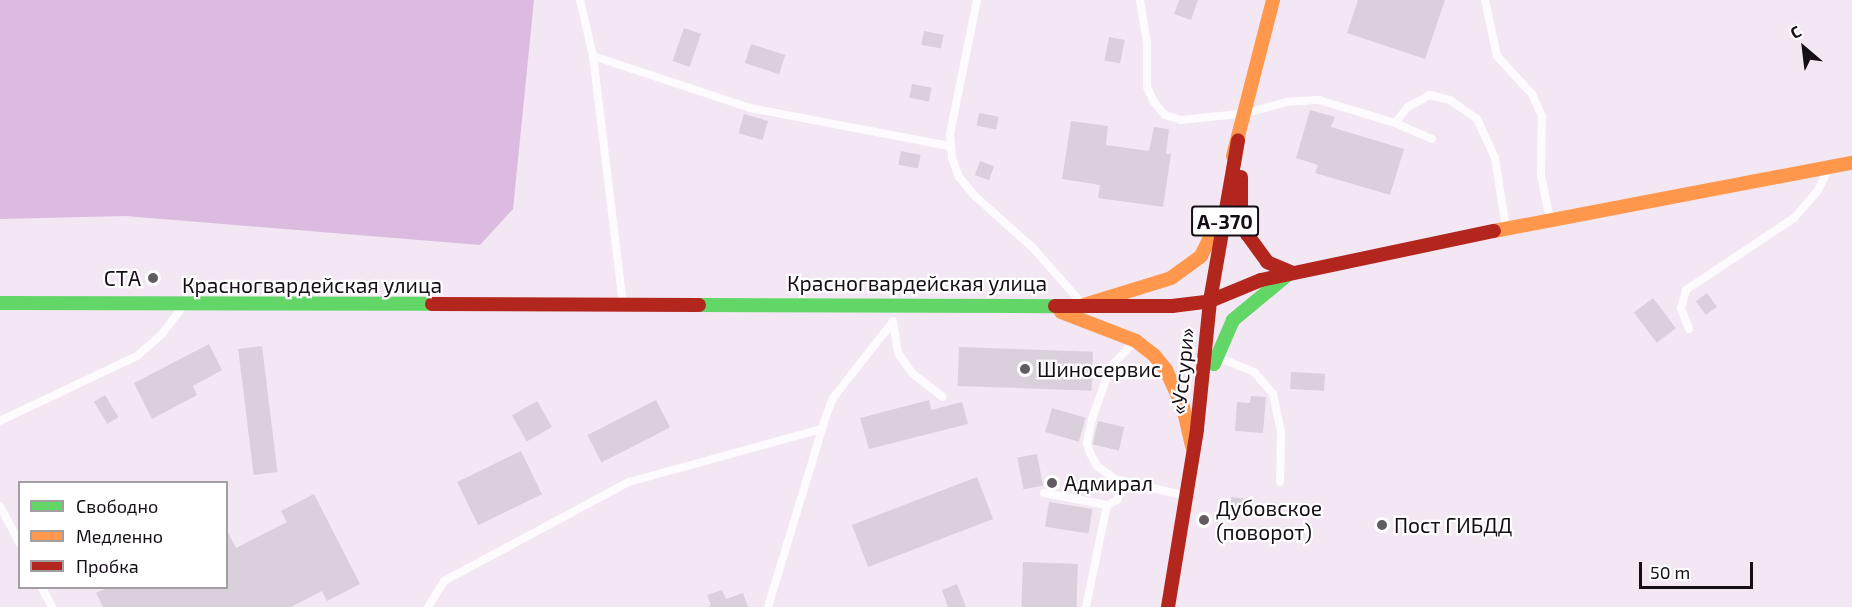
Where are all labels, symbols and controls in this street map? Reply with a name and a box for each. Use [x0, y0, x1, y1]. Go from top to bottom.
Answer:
north arrow [1774, 18, 1834, 78]
text: С [1787, 21, 1804, 42]
road number: А-370 [1190, 204, 1260, 238]
place label: СТА [104, 265, 141, 291]
street label: Красногвардейская улица [787, 270, 1047, 296]
marker: СТА [146, 271, 160, 285]
street label: Красногвардейская улица [182, 272, 442, 298]
street label: «Уссури» [1165, 326, 1199, 416]
place label: Шиносервис [1037, 356, 1161, 382]
marker: Шиносервис [1018, 362, 1032, 376]
place label: Адмирал [1064, 470, 1153, 496]
marker: Адмирал [1045, 476, 1059, 490]
legend [18, 481, 228, 589]
text: Свободно [76, 495, 158, 517]
place label: Дубовское (поворот) [1216, 495, 1322, 545]
place label: Пост ГИБДД [1394, 512, 1512, 538]
marker: Дубовское (поворот) [1197, 513, 1211, 527]
marker: Пост ГИБДД [1375, 518, 1389, 532]
text: Медленно [76, 525, 163, 547]
scale bar [1642, 550, 1756, 588]
text: Пробка [76, 555, 139, 577]
text: 50 m [1650, 561, 1690, 583]

